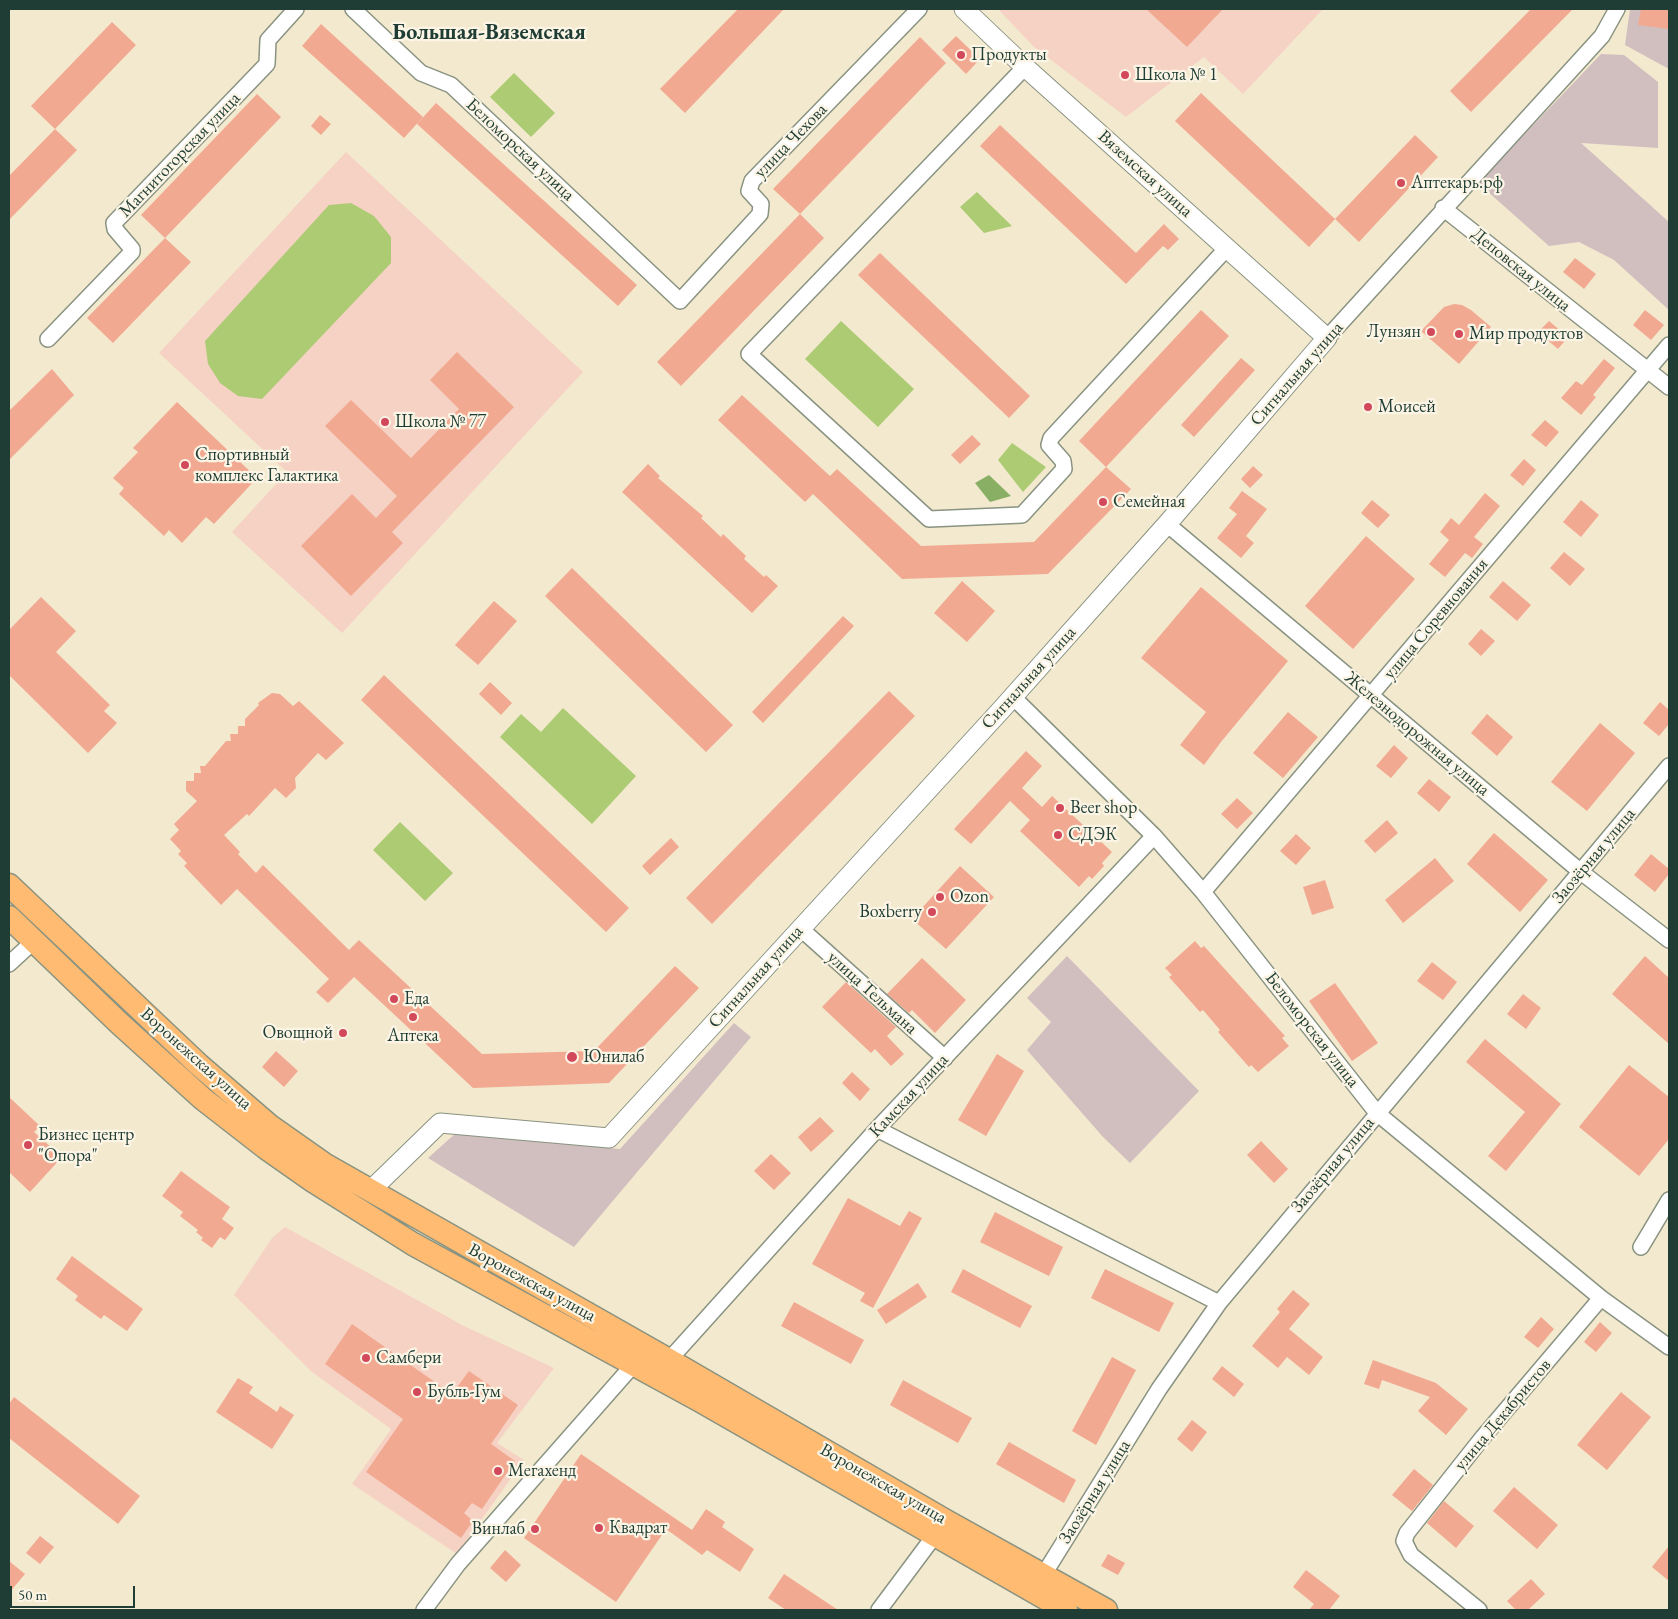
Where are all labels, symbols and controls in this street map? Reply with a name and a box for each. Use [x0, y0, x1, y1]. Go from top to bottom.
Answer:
district label: Большая-Вяземская [392, 20, 586, 46]
place label: Продукты [971, 44, 1047, 66]
marker: Продукты [955, 49, 967, 61]
place label: Школа № 1 [1135, 64, 1218, 86]
marker: Школа № 1 [1119, 69, 1131, 81]
street label: Магнитогорская улица [115, 88, 245, 222]
street label: Беломорская улица [461, 94, 579, 206]
street label: улица Чехова [750, 99, 832, 183]
street label: Вяземская улица [1093, 126, 1197, 222]
place label: Аптекарь.рф [1411, 172, 1503, 194]
marker: Аптекарь.рф [1395, 177, 1407, 189]
street label: Деповская улица [1467, 223, 1575, 317]
street label: Сигнальная улица [1246, 317, 1348, 431]
place label: Лунзян [1367, 321, 1421, 343]
place label: Мир продуктов [1469, 323, 1583, 345]
marker: Лунзян [1425, 326, 1437, 338]
marker: Мир продуктов [1453, 328, 1465, 340]
place label: Моисей [1378, 396, 1436, 418]
marker: Моисей [1362, 401, 1374, 413]
place label: Школа № 77 [395, 411, 486, 433]
marker: Школа № 77 [379, 416, 391, 428]
place label: Спортивный комплекс Галактика [195, 444, 338, 486]
marker: Спортивный комплекс Галактика [179, 459, 191, 471]
place label: Семейная [1113, 491, 1185, 513]
marker: Семейная [1097, 496, 1109, 508]
street label: улица Соревнования [1379, 554, 1493, 684]
street label: Сигнальная улица [977, 622, 1081, 734]
street label: Железнодорожная улица [1340, 667, 1494, 801]
place label: Beer shop [1070, 797, 1137, 819]
marker: Beer shop [1054, 802, 1066, 814]
street label: Заозёрная улица [1548, 804, 1640, 908]
place label: СДЭК [1068, 824, 1117, 846]
marker: СДЭК [1052, 829, 1064, 841]
place label: Ozon [950, 886, 989, 908]
marker: Ozon [934, 891, 946, 903]
place label: Boxberry [859, 901, 922, 923]
marker: Boxberry [926, 906, 938, 918]
street label: Сигнальная улица [704, 921, 808, 1033]
street label: улица Тельмана [823, 947, 921, 1039]
street label: Беломорская улица [1260, 968, 1364, 1092]
place label: Еда [404, 988, 430, 1010]
marker: Еда [388, 993, 400, 1005]
street label: Воронежская улица [136, 1003, 256, 1115]
marker: Аптека [407, 1011, 419, 1023]
place label: Овощной [262, 1022, 333, 1044]
place label: Аптека [387, 1025, 439, 1047]
marker: Овощной [337, 1027, 349, 1039]
place label: Юнилаб [583, 1046, 644, 1068]
marker: Юнилаб [565, 1050, 579, 1064]
street label: Камская улица [865, 1050, 953, 1142]
street label: Заозёрная улица [1287, 1113, 1379, 1217]
place label: Бизнес центр "Опора" [38, 1124, 134, 1166]
marker: Бизнес центр "Опора" [22, 1139, 34, 1151]
street label: Воронежская улица [465, 1239, 599, 1327]
place label: Самбери [376, 1347, 442, 1369]
marker: Самбери [360, 1352, 372, 1364]
street label: улица Декабристов [1450, 1355, 1556, 1475]
place label: Бубль-Гум [427, 1381, 501, 1403]
marker: Бубль-Гум [411, 1386, 423, 1398]
street label: Заозёрная улица [1054, 1436, 1136, 1548]
street label: Воронежская улица [816, 1439, 950, 1529]
place label: Мегахенд [508, 1460, 576, 1482]
marker: Мегахенд [492, 1465, 504, 1477]
place label: Квадрат [609, 1517, 667, 1539]
place label: Винлаб [471, 1518, 525, 1540]
marker: Квадрат [593, 1522, 605, 1534]
marker: Винлаб [529, 1523, 541, 1535]
scale bar [12, 1576, 138, 1608]
text: 50 m [18, 1585, 47, 1604]

